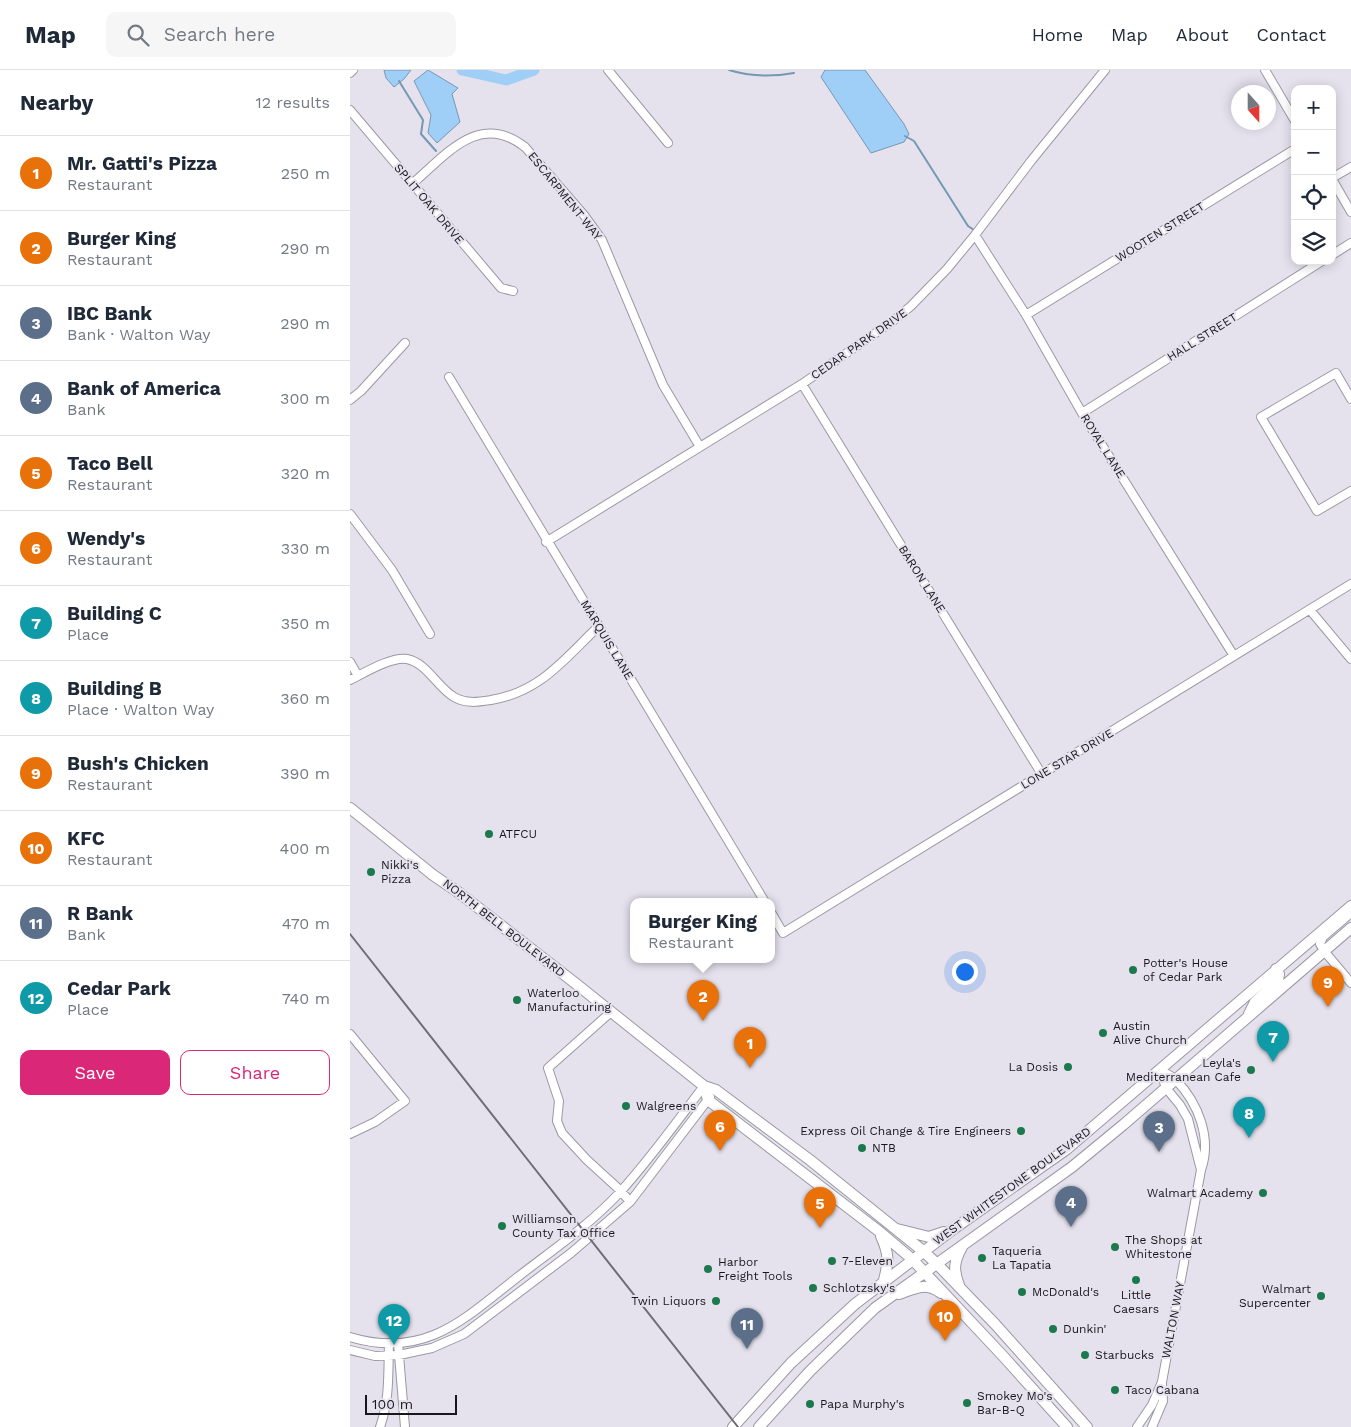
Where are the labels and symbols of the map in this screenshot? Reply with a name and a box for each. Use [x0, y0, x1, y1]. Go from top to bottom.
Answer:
north arrow [1231, 85, 1276, 130]
street label: ESCARPMENT WAY [525, 149, 605, 243]
street label: SPLIT OAK DRIVE [391, 161, 467, 247]
street label: WOOTEN STREET [1113, 199, 1207, 265]
street label: CEDAR PARK DRIVE [808, 305, 910, 383]
street label: HALL STREET [1164, 310, 1240, 364]
street label: ROYAL LANE [1078, 411, 1129, 481]
street label: BARON LANE [896, 543, 949, 616]
street label: MARQUIS LANE [578, 598, 636, 683]
street label: LONE STAR DRIVE [1018, 726, 1116, 792]
place label: ATFCU [499, 827, 537, 841]
marker: ATFCU [483, 828, 495, 840]
place label: Nikki's Pizza [381, 858, 419, 886]
marker: Nikki's Pizza [365, 866, 377, 878]
street label: NORTH BELL BOULEVARD [440, 876, 568, 980]
place label: Potter's House of Cedar Park [1143, 956, 1228, 984]
your location [952, 959, 978, 985]
marker: Potter's House of Cedar Park [1127, 964, 1139, 976]
pin: 9 [1312, 966, 1344, 1007]
pin: 2 [687, 980, 719, 1021]
place label: Waterloo Manufacturing [527, 986, 612, 1014]
marker: Waterloo Manufacturing [511, 994, 523, 1006]
place label: Austin Alive Church [1113, 1019, 1187, 1047]
pin: 7 [1257, 1021, 1289, 1062]
pin: 1 [734, 1027, 766, 1068]
marker: Austin Alive Church [1097, 1027, 1109, 1039]
place label: Leyla's Mediterranean Cafe [1126, 1056, 1241, 1084]
place label: La Dosis [1009, 1060, 1058, 1074]
marker: La Dosis [1062, 1061, 1074, 1073]
marker: Leyla's Mediterranean Cafe [1245, 1064, 1257, 1076]
pin: 8 [1233, 1097, 1265, 1138]
place label: Walgreens [636, 1099, 696, 1113]
marker: Walgreens [620, 1100, 632, 1112]
pin: 6 [704, 1110, 736, 1151]
pin: 3 [1143, 1111, 1175, 1152]
place label: Express Oil Change & Tire Engineers [800, 1124, 1011, 1138]
street label: WEST WHITESTONE BOULEVARD [930, 1124, 1094, 1248]
marker: Express Oil Change & Tire Engineers [1015, 1125, 1027, 1137]
place label: NTB [872, 1141, 896, 1155]
marker: NTB [856, 1142, 868, 1154]
pin: 4 [1055, 1186, 1087, 1227]
place label: Walmart Academy [1147, 1186, 1254, 1200]
pin: 5 [804, 1187, 836, 1228]
marker: Walmart Academy [1257, 1187, 1269, 1199]
place label: Williamson County Tax Office [512, 1212, 615, 1240]
marker: Williamson County Tax Office [496, 1220, 508, 1232]
place label: The Shops at Whitestone [1125, 1233, 1202, 1261]
marker: The Shops at Whitestone [1109, 1241, 1121, 1253]
place label: Taqueria La Tapatia [992, 1244, 1052, 1272]
marker: Taqueria La Tapatia [976, 1252, 988, 1264]
place label: 7-Eleven [842, 1254, 893, 1268]
place label: Harbor Freight Tools [718, 1255, 793, 1283]
marker: 7-Eleven [826, 1255, 838, 1267]
marker: Harbor Freight Tools [702, 1263, 714, 1275]
marker: Little Caesars [1130, 1274, 1142, 1286]
street label: WALTON WAY [1159, 1280, 1187, 1360]
place label: Schlotzsky's [823, 1281, 895, 1295]
marker: Schlotzsky's [807, 1282, 819, 1294]
place label: Walmart Supercenter [1239, 1282, 1311, 1310]
place label: McDonald's [1032, 1285, 1099, 1299]
marker: McDonald's [1016, 1286, 1028, 1298]
place label: Little Caesars [1113, 1288, 1159, 1316]
marker: Walmart Supercenter [1315, 1290, 1327, 1302]
place label: Twin Liquors [631, 1294, 706, 1308]
marker: Twin Liquors [710, 1295, 722, 1307]
pin: 10 [929, 1300, 961, 1341]
pin: 12 [378, 1304, 410, 1345]
pin: 11 [731, 1308, 763, 1349]
place label: Dunkin' [1063, 1322, 1107, 1336]
marker: Dunkin' [1047, 1323, 1059, 1335]
place label: Starbucks [1095, 1348, 1154, 1362]
marker: Starbucks [1079, 1349, 1091, 1361]
place label: Taco Cabana [1125, 1383, 1200, 1397]
marker: Taco Cabana [1109, 1384, 1121, 1396]
place label: Smokey Mo's Bar-B-Q [977, 1389, 1053, 1417]
scale bar [365, 1392, 458, 1415]
place label: Papa Murphy's [820, 1397, 905, 1411]
marker: Smokey Mo's Bar-B-Q [961, 1397, 973, 1409]
marker: Papa Murphy's [804, 1398, 816, 1410]

